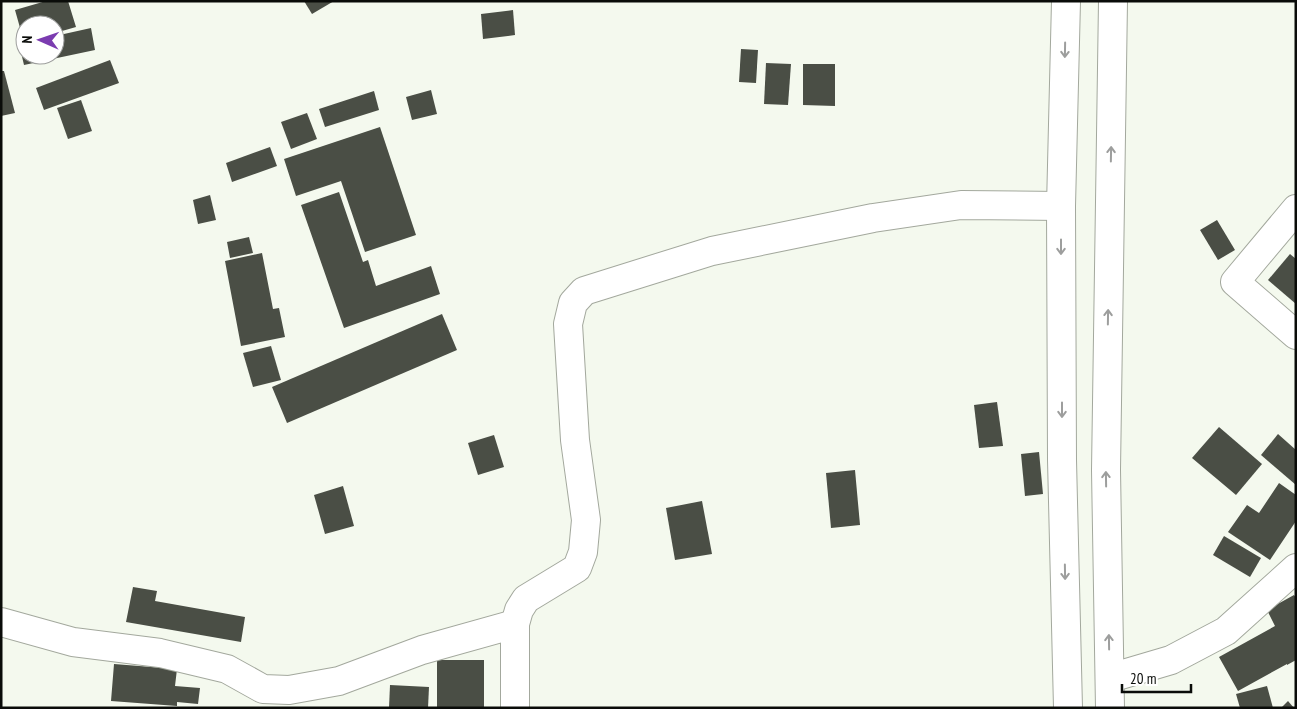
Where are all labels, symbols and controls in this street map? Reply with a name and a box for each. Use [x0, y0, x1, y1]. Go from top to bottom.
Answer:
north arrow [15, 15, 65, 65]
text: N [18, 35, 36, 44]
one-way arrow [1060, 42, 1069, 58]
one-way arrow [1106, 146, 1116, 162]
one-way arrow [1056, 239, 1066, 255]
one-way arrow [1104, 309, 1113, 325]
one-way arrow [1057, 402, 1067, 418]
one-way arrow [1101, 471, 1111, 488]
one-way arrow [1060, 564, 1070, 580]
one-way arrow [1104, 634, 1114, 650]
scale bar [1122, 662, 1191, 694]
text: 20 m [1130, 669, 1156, 688]

